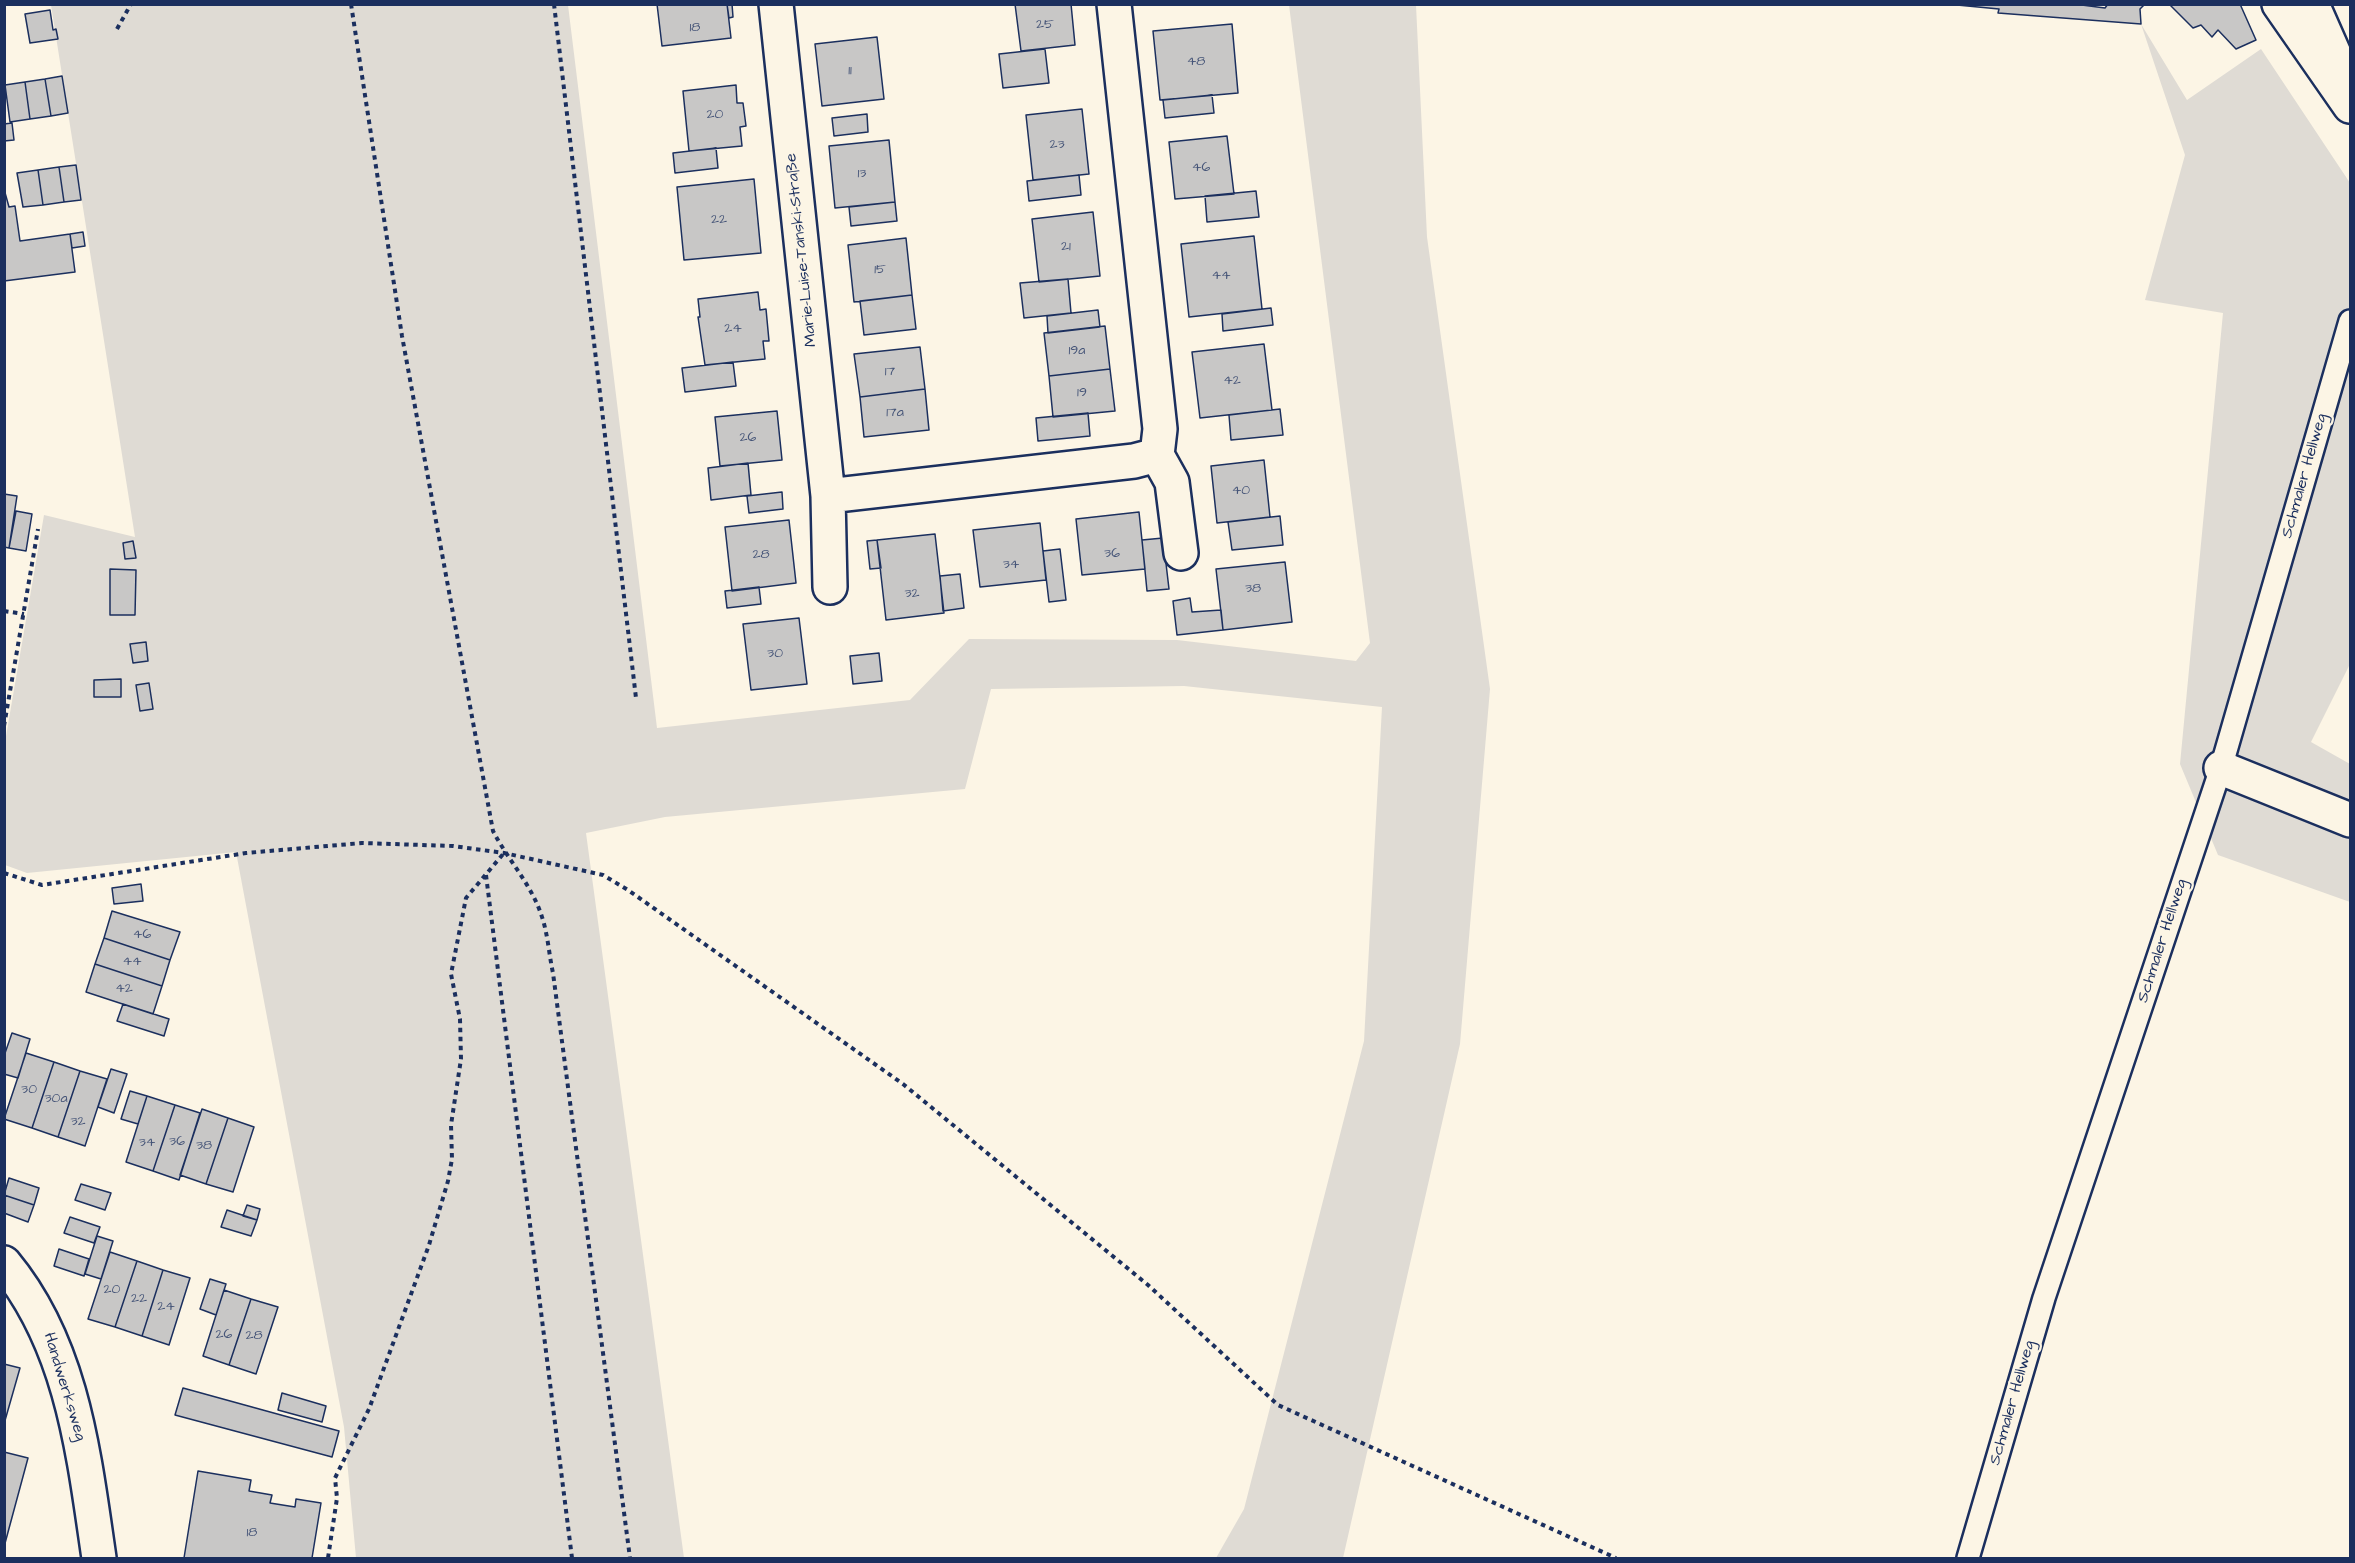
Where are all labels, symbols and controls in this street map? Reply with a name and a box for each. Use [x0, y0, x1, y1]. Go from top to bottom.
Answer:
house number: 25 [1036, 17, 1054, 33]
house number: 18 [690, 20, 700, 36]
house number: 48 [1187, 54, 1205, 70]
house number: 11 [848, 63, 852, 79]
house number: 20 [707, 107, 723, 123]
house number: 23 [1049, 137, 1065, 153]
street label: Marie-Luise-Tanski-Straße [782, 152, 822, 348]
house number: 46 [1192, 160, 1210, 176]
house number: 13 [858, 166, 866, 182]
house number: 22 [711, 212, 727, 228]
house number: 21 [1061, 239, 1071, 255]
house number: 15 [874, 262, 886, 278]
house number: 44 [1211, 268, 1231, 284]
house number: 24 [724, 321, 742, 337]
house number: 19a [1069, 343, 1085, 359]
house number: 17 [885, 364, 895, 380]
house number: 42 [1223, 373, 1241, 389]
house number: 19 [1077, 385, 1087, 401]
house number: 17a [886, 405, 904, 421]
street label: Schmaler Hellweg [2278, 412, 2332, 540]
house number: 26 [740, 430, 756, 446]
house number: 40 [1232, 483, 1250, 499]
house number: 36 [1104, 546, 1120, 562]
house number: 28 [752, 547, 770, 563]
house number: 34 [1003, 557, 1019, 573]
house number: 38 [1245, 581, 1261, 597]
house number: 32 [904, 586, 920, 602]
house number: 30 [767, 646, 783, 662]
street label: Schmaler Hellweg [2134, 877, 2192, 1005]
house number: 46 [133, 927, 151, 943]
house number: 44 [122, 954, 142, 970]
house number: 42 [115, 981, 133, 997]
house number: 30 [21, 1082, 37, 1098]
house number: 30a [44, 1091, 68, 1107]
house number: 32 [70, 1114, 86, 1130]
house number: 36 [169, 1134, 185, 1150]
house number: 34 [139, 1135, 155, 1151]
house number: 38 [196, 1138, 212, 1154]
house number: 20 [104, 1282, 120, 1298]
house number: 22 [131, 1291, 147, 1307]
house number: 24 [157, 1299, 175, 1315]
house number: 26 [216, 1327, 232, 1343]
house number: 28 [245, 1328, 263, 1344]
street label: Handwerksweg [38, 1331, 90, 1443]
street label: Schmaler Hellweg [1986, 1339, 2040, 1467]
house number: 18 [247, 1525, 257, 1541]

